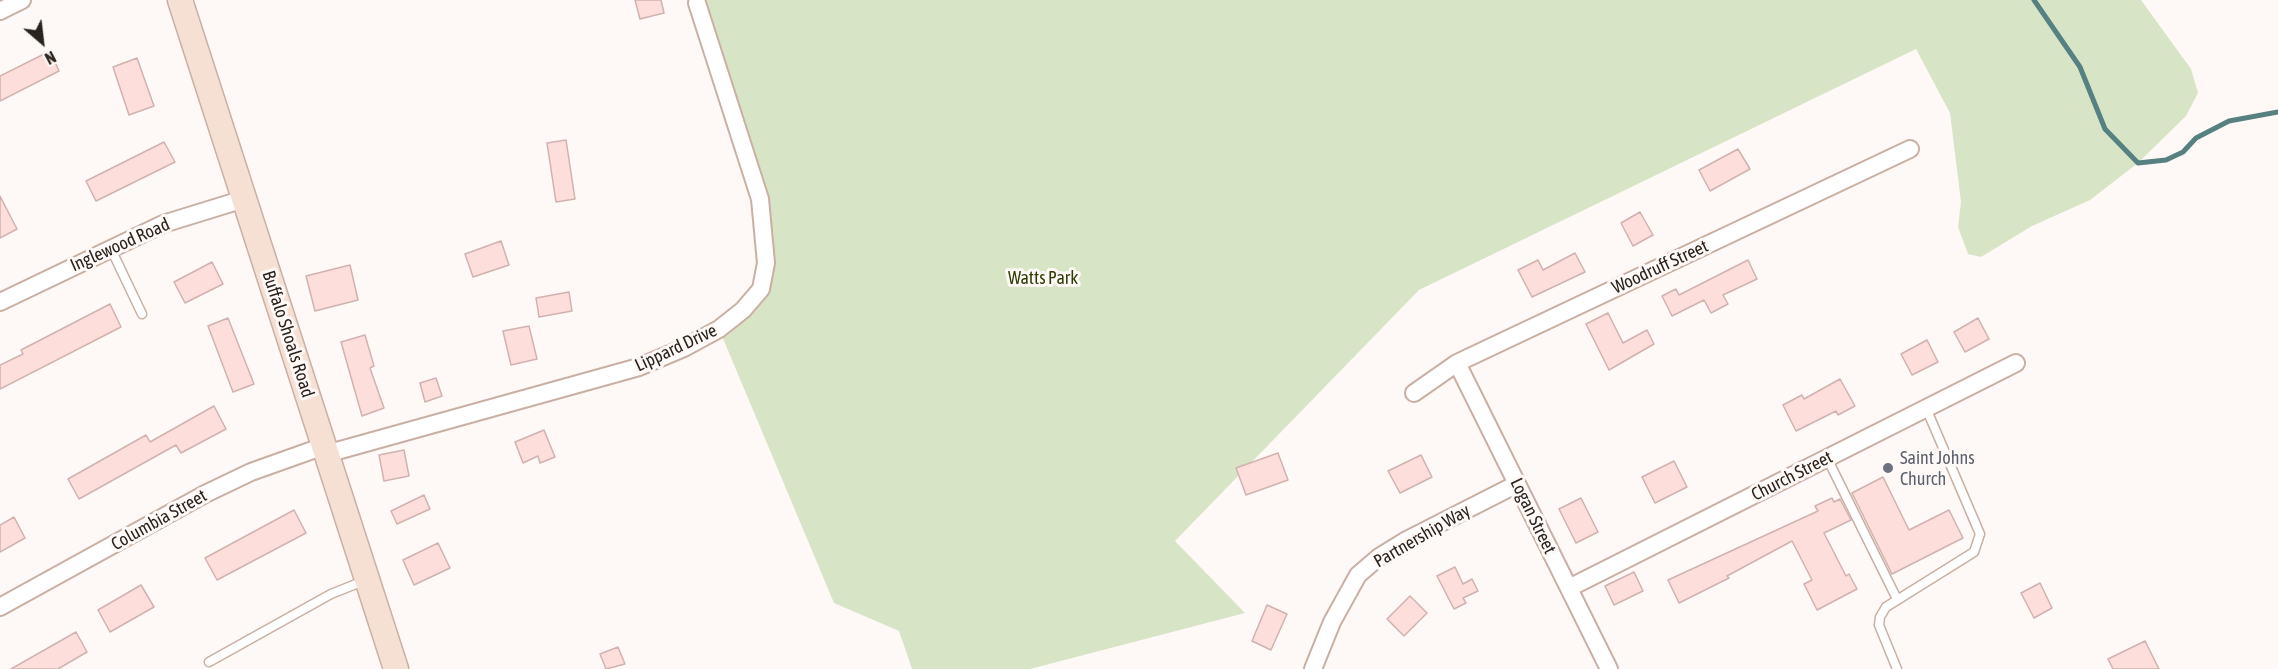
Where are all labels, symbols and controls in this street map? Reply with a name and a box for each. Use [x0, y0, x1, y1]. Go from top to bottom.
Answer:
north arrow [12, 12, 72, 72]
text: N [42, 48, 59, 68]
street label: Inglewood Road [67, 213, 173, 277]
street label: Woodruff Street [1608, 235, 1712, 299]
park label: Watts Park [1008, 267, 1078, 289]
street label: Buffalo Shoals Road [257, 268, 319, 400]
street label: Lippard Drive [632, 320, 720, 376]
street label: Church Street [1748, 446, 1836, 506]
place label: Saint Johns Church [1900, 447, 1974, 490]
marker: Saint Johns Church [1881, 461, 1895, 475]
street label: Logan Street [1505, 474, 1561, 558]
street label: Columbia Street [107, 485, 211, 555]
street label: Partnership Way [1370, 500, 1474, 572]

